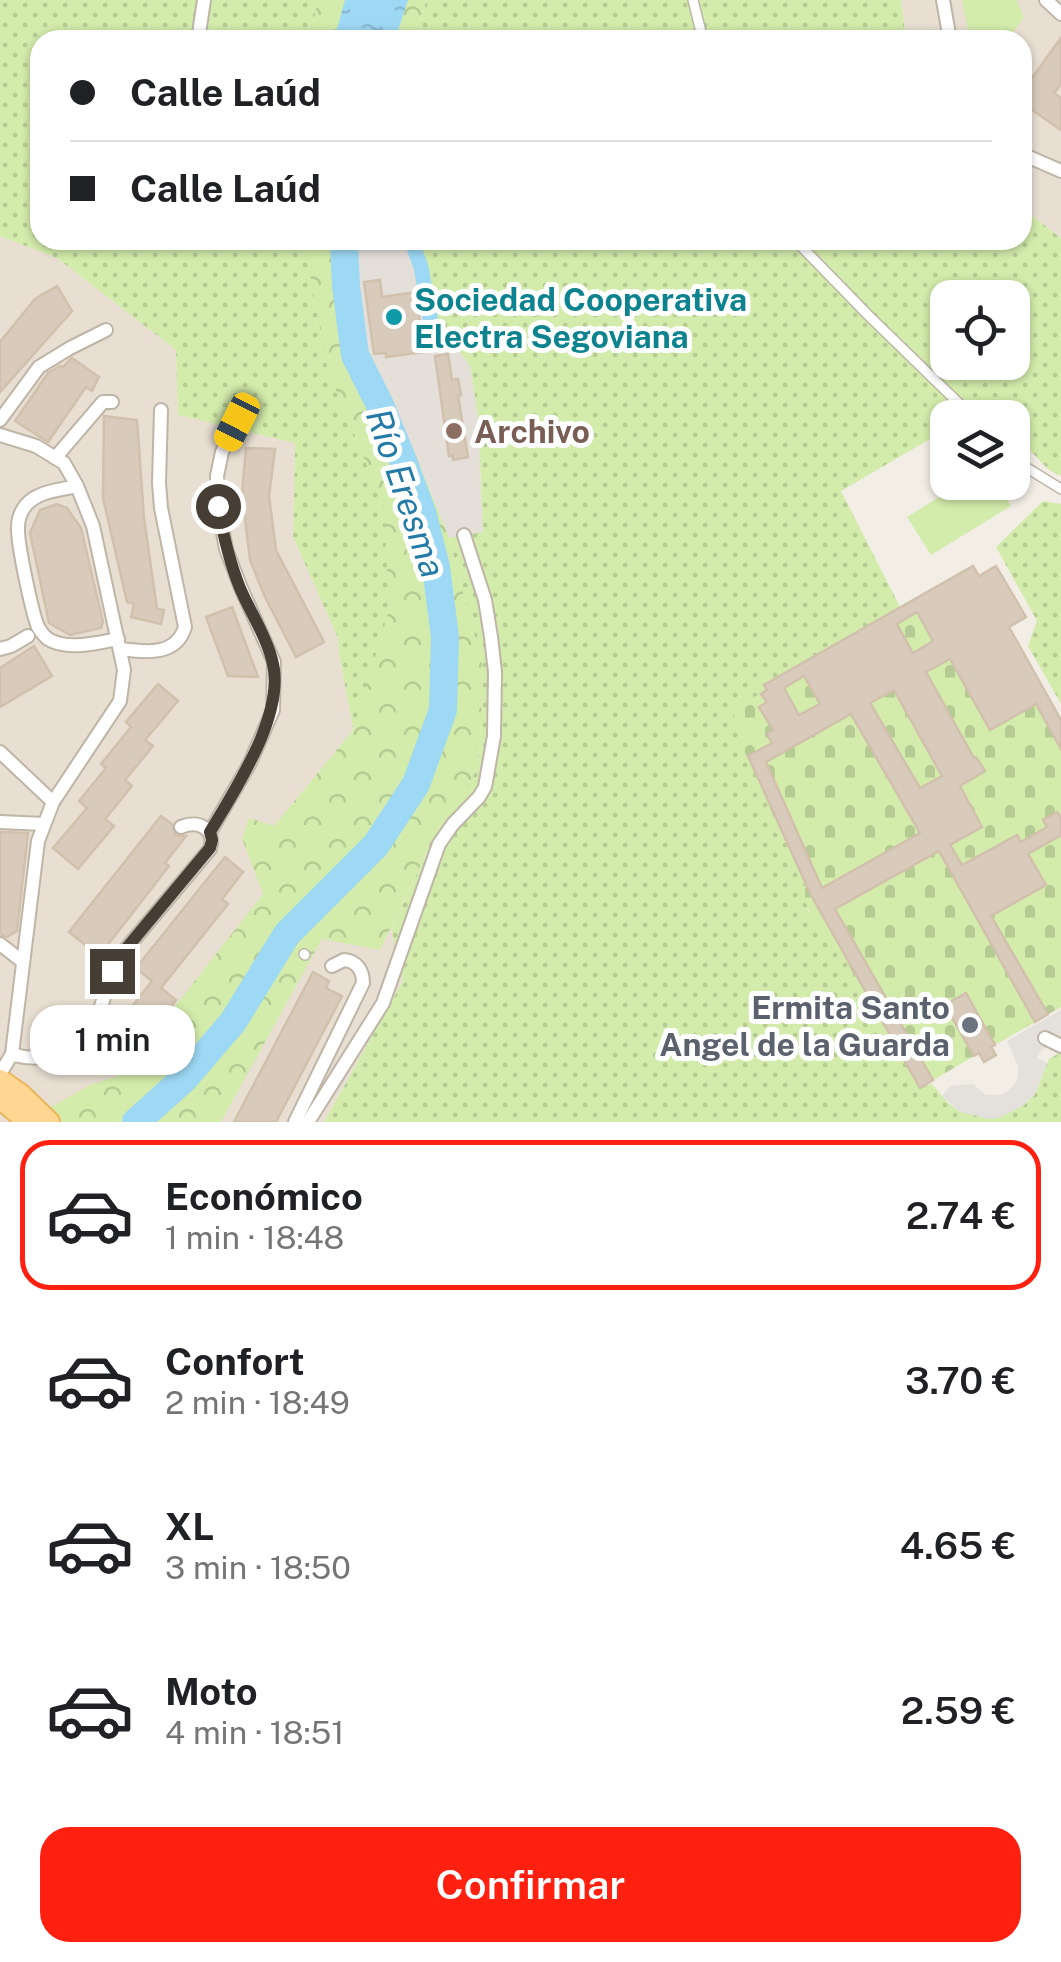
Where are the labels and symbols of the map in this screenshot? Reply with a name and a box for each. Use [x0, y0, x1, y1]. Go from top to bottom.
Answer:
place label: Sociedad Cooperativa Electra Segoviana [414, 281, 747, 355]
marker: Sociedad Cooperativa Electra Segoviana [383, 306, 405, 328]
car [210, 388, 264, 456]
water label: Río Eresma [358, 403, 454, 583]
place label: Archivo [474, 413, 590, 450]
marker: Archivo [443, 420, 465, 442]
route start [196, 484, 241, 529]
route end [90, 949, 135, 994]
place label: Ermita Santo Angel de la Guarda [659, 989, 950, 1063]
callout: 1 min [29, 1006, 194, 1076]
marker: Ermita Santo Angel de la Guarda [959, 1014, 981, 1036]

